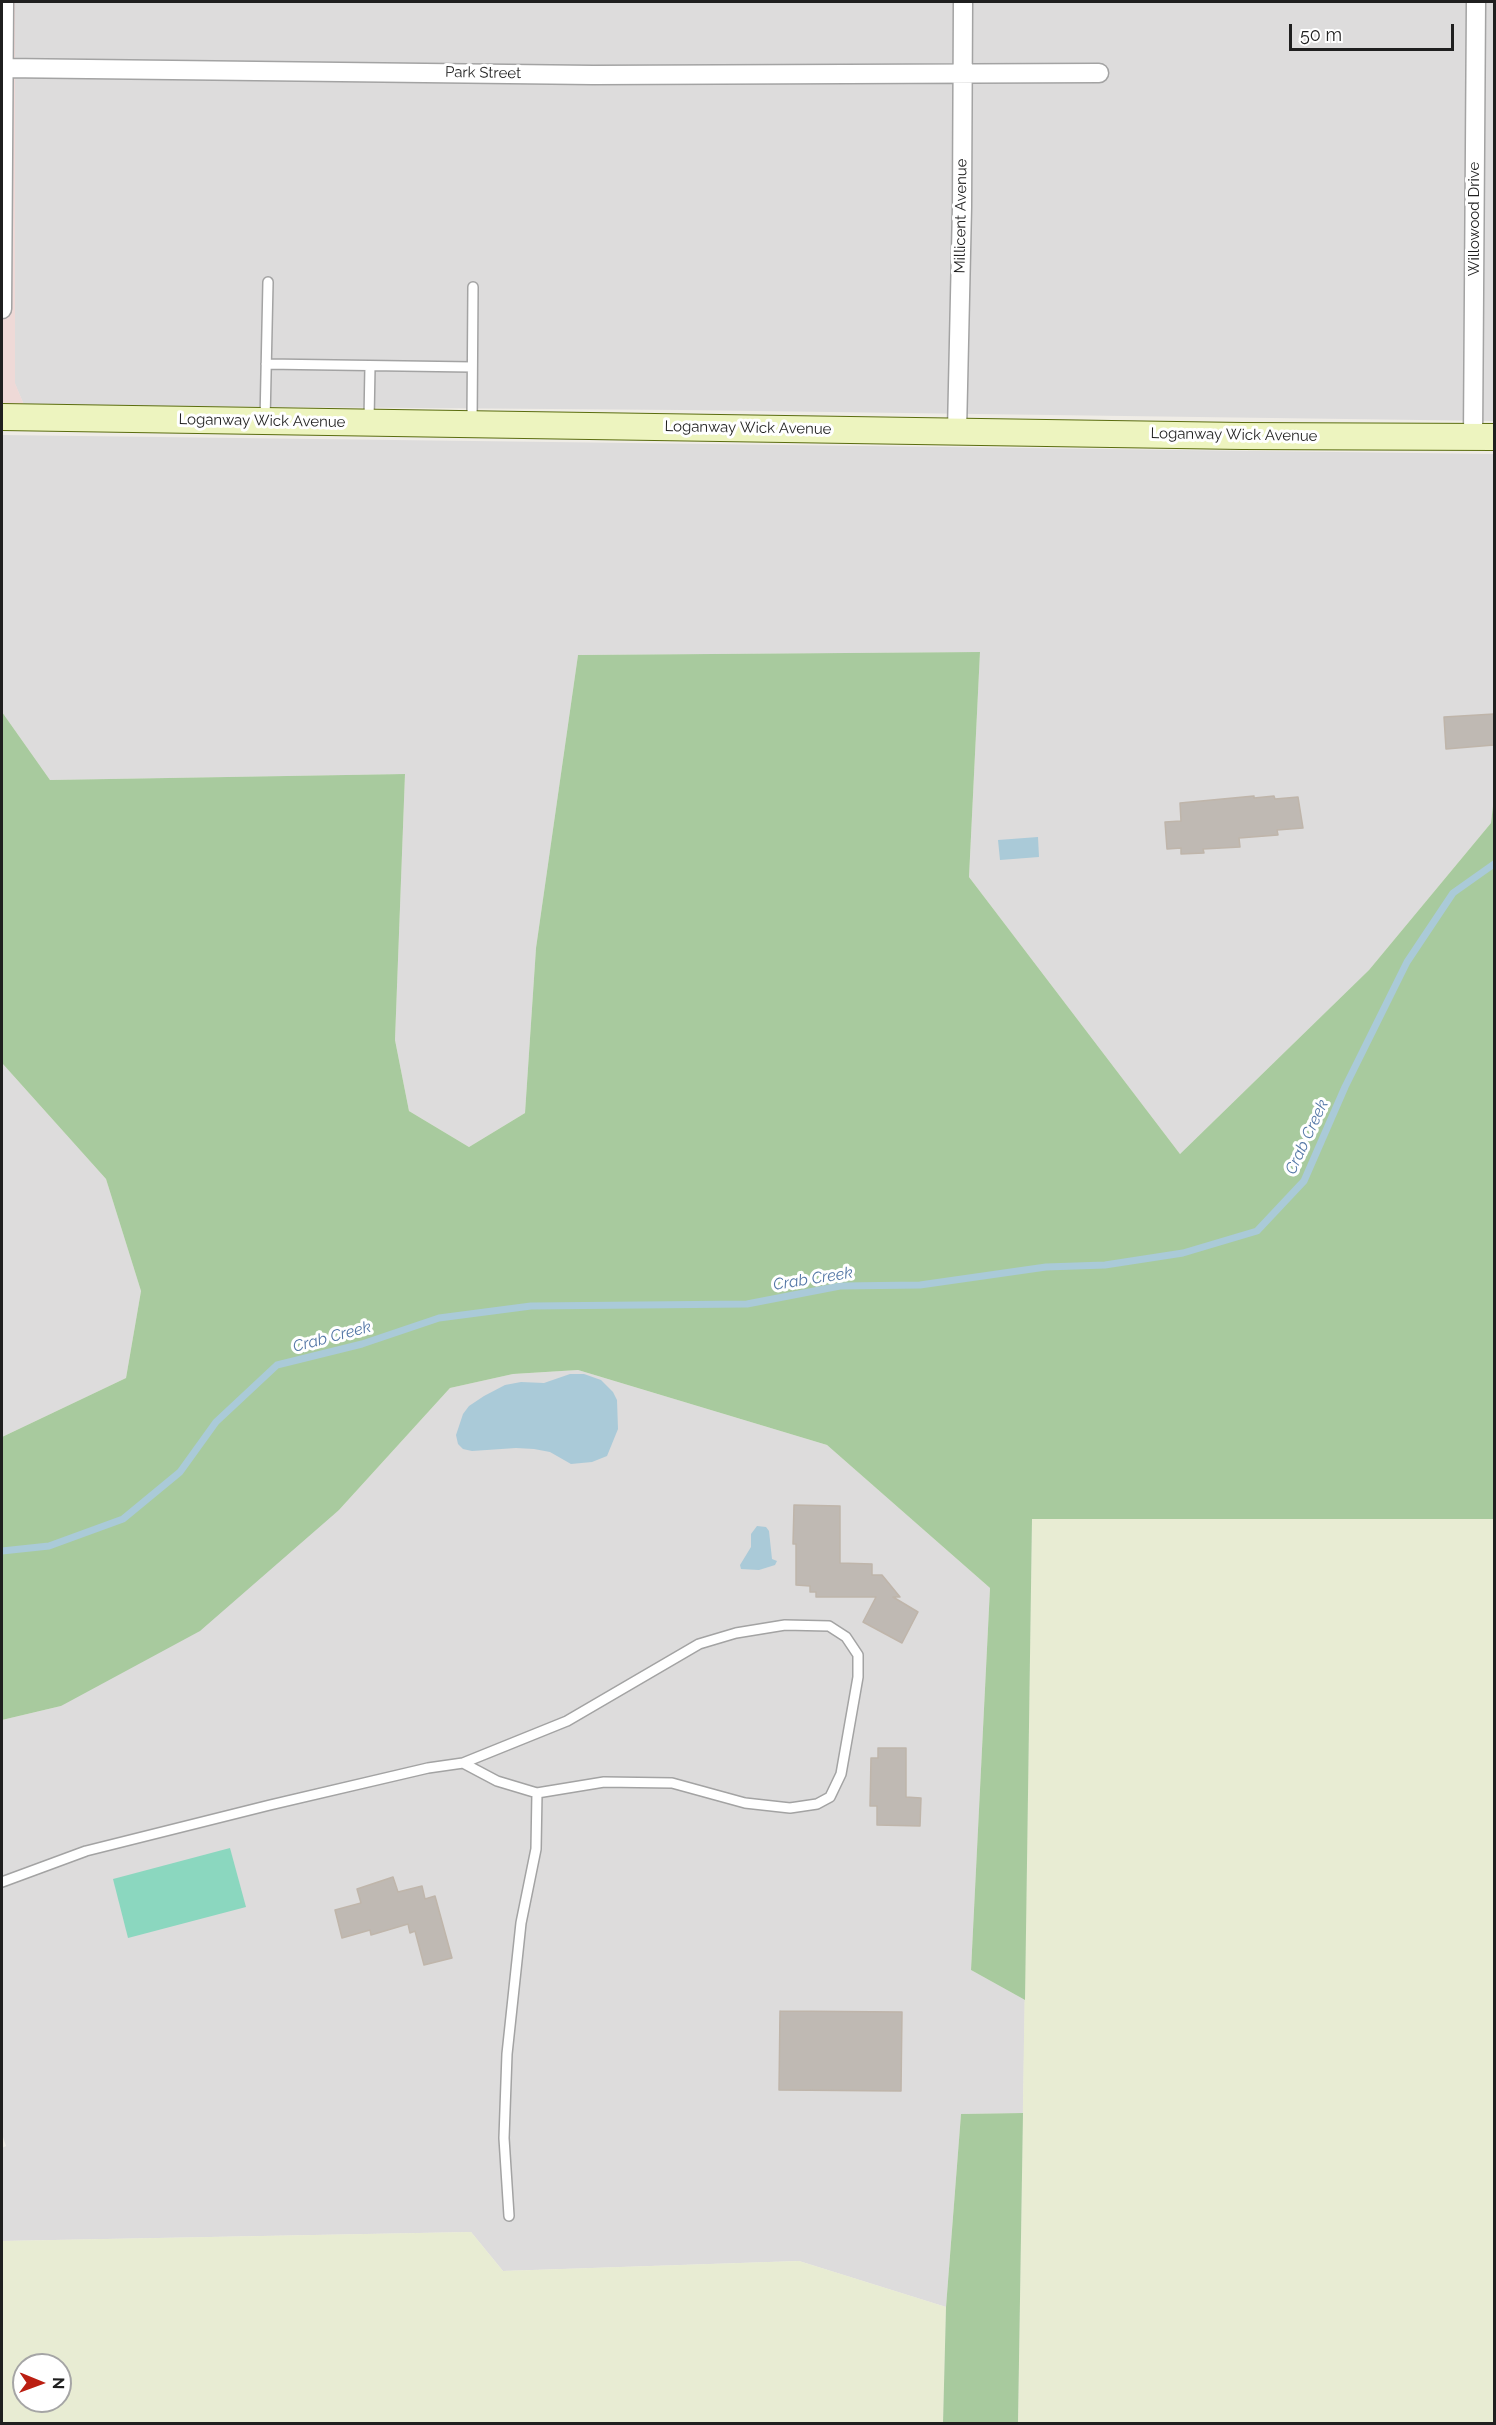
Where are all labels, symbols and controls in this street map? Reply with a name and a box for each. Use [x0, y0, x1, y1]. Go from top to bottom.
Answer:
scale bar [1292, 12, 1457, 50]
text: 50 m [1300, 24, 1342, 45]
street label: Park Street [445, 63, 521, 83]
street label: Millicent Avenue [951, 158, 971, 274]
street label: Willowood Drive [1465, 162, 1483, 276]
street label: Loganway Wick Avenue [178, 411, 346, 431]
street label: Loganway Wick Avenue [664, 418, 832, 438]
street label: Loganway Wick Avenue [1150, 425, 1318, 445]
water label: Crab Creek [1281, 1097, 1333, 1177]
water label: Crab Creek [772, 1263, 854, 1295]
water label: Crab Creek [291, 1317, 373, 1357]
north arrow [12, 2353, 72, 2413]
text: N [49, 2377, 68, 2390]

